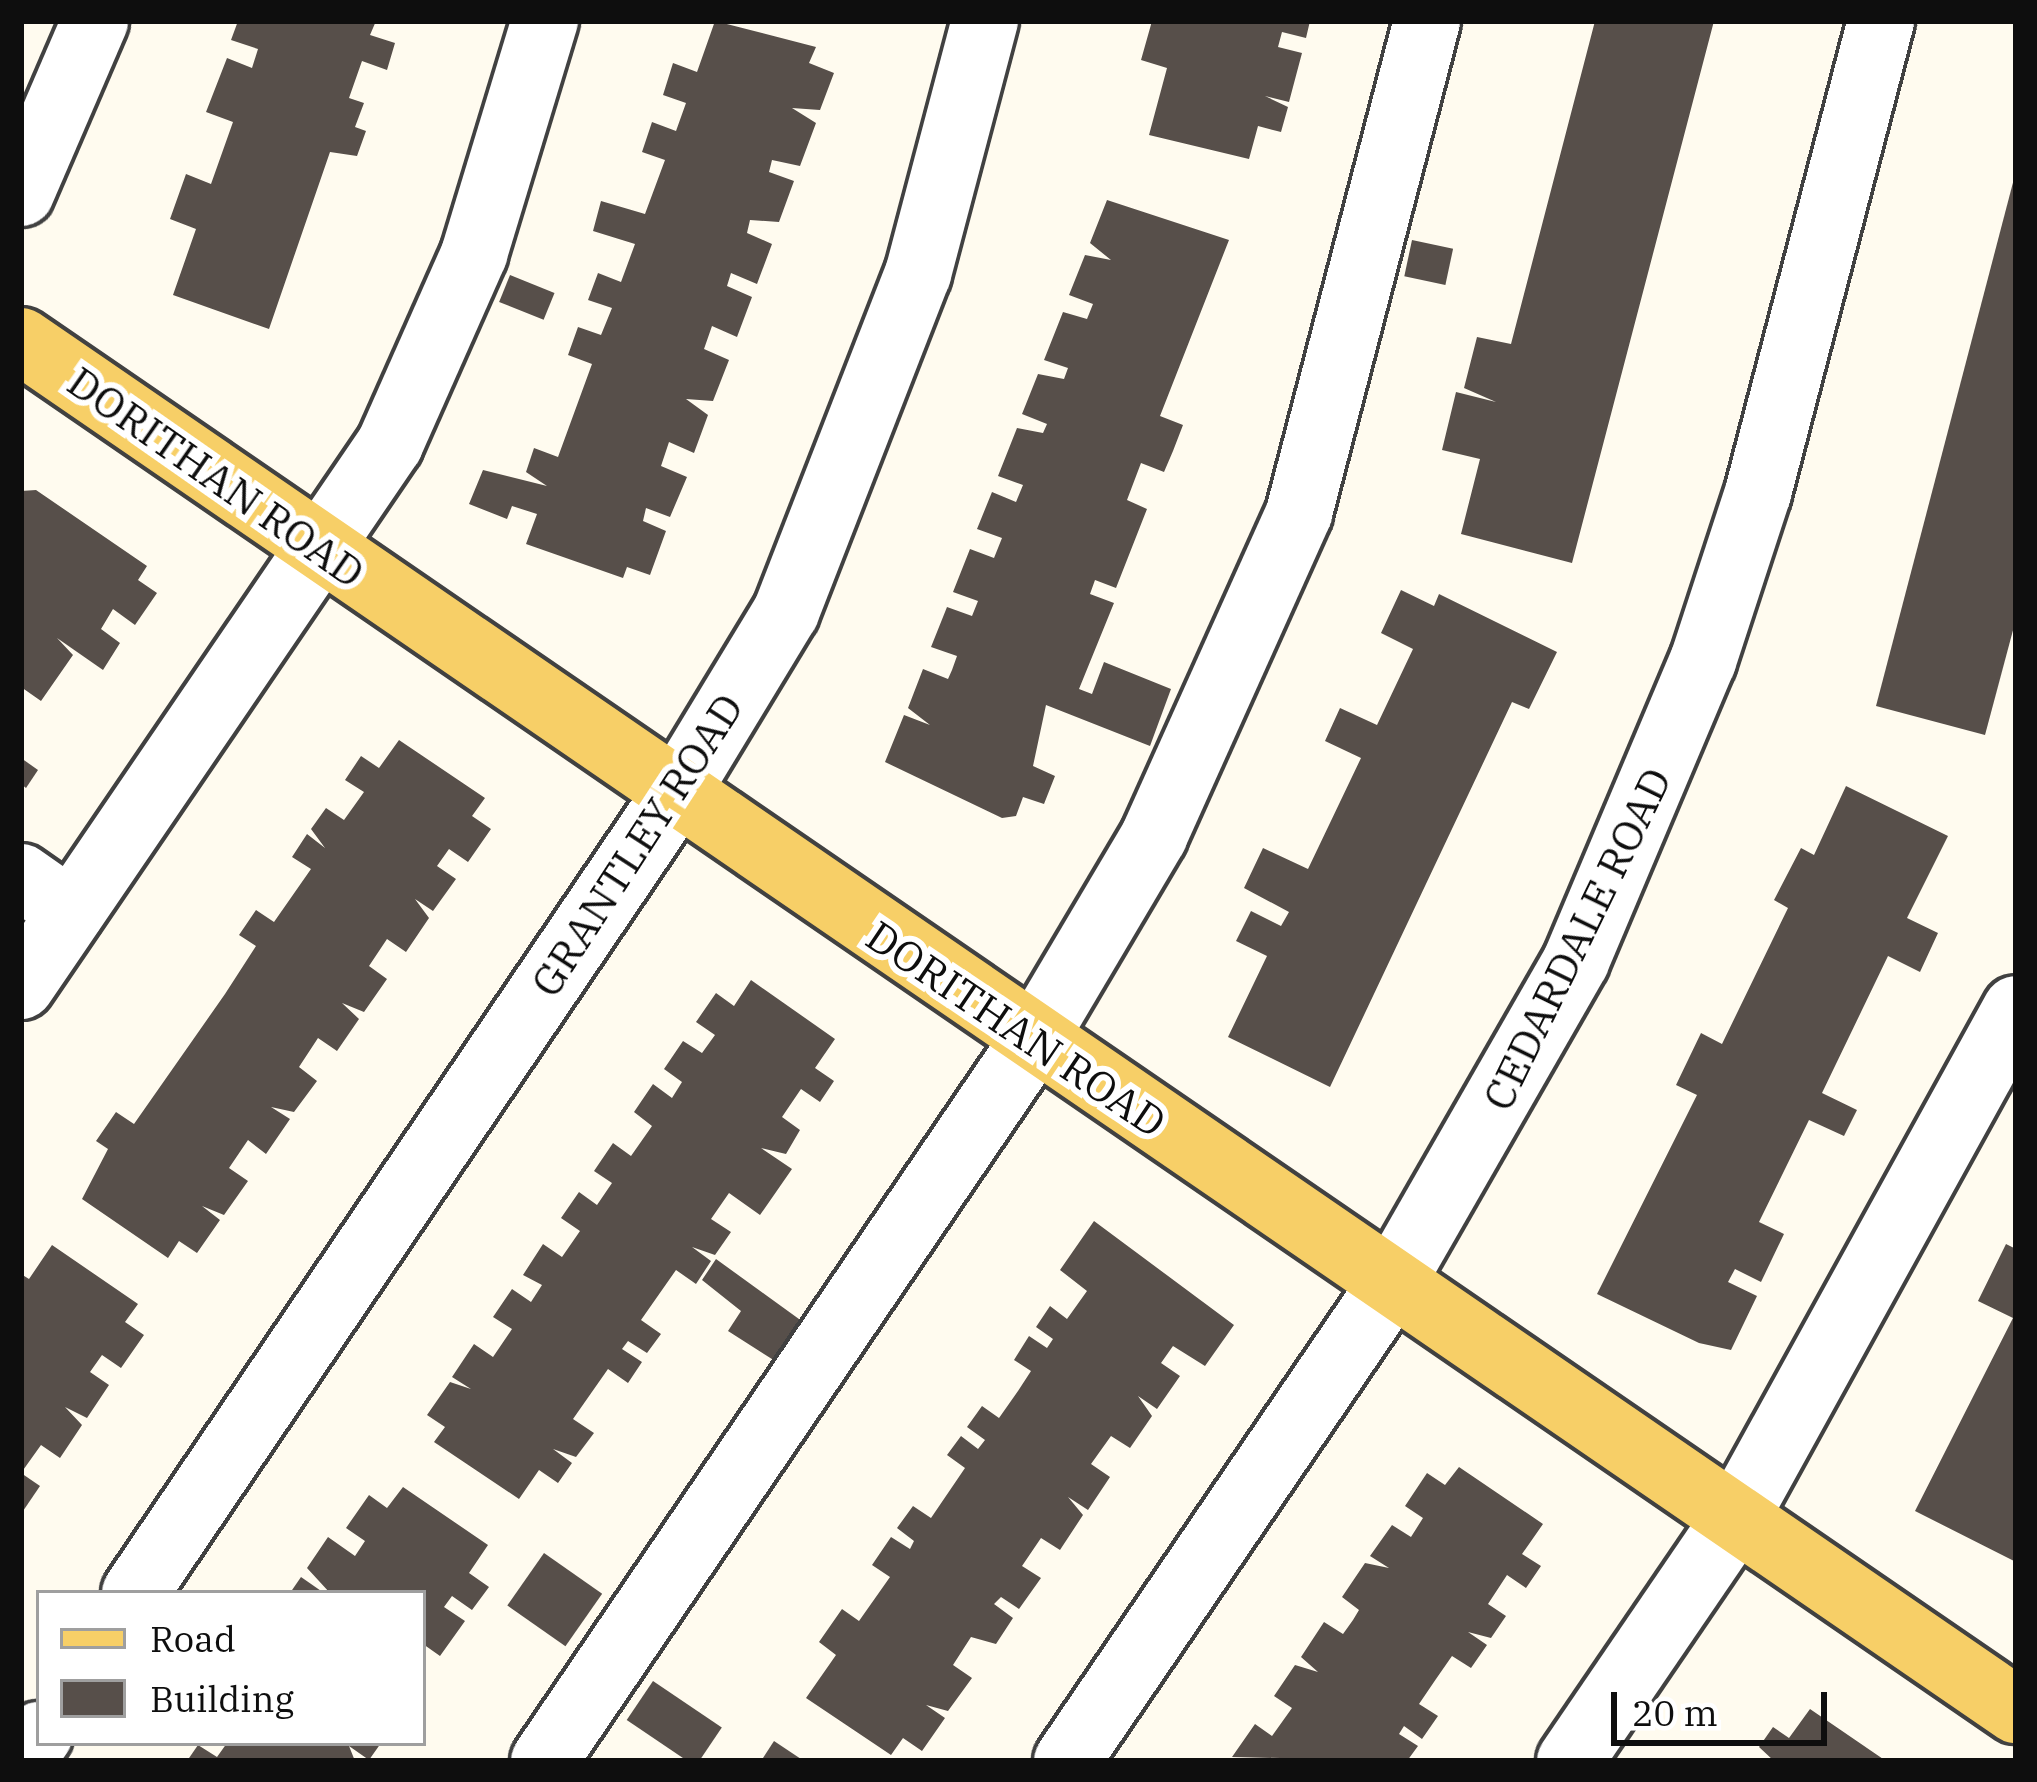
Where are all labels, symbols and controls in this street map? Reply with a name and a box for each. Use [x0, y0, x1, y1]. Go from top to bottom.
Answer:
street label: DORITHAN ROAD [58, 356, 374, 598]
street label: GRANTLEY ROAD [520, 684, 754, 1006]
street label: CEDARDALE ROAD [1472, 760, 1682, 1118]
street label: DORITHAN ROAD [857, 910, 1175, 1148]
legend [36, 1590, 426, 1746]
text: Road [150, 1615, 236, 1662]
scale bar [1617, 1668, 1833, 1742]
text: Building [150, 1675, 294, 1722]
text: 20 m [1632, 1689, 1718, 1736]

